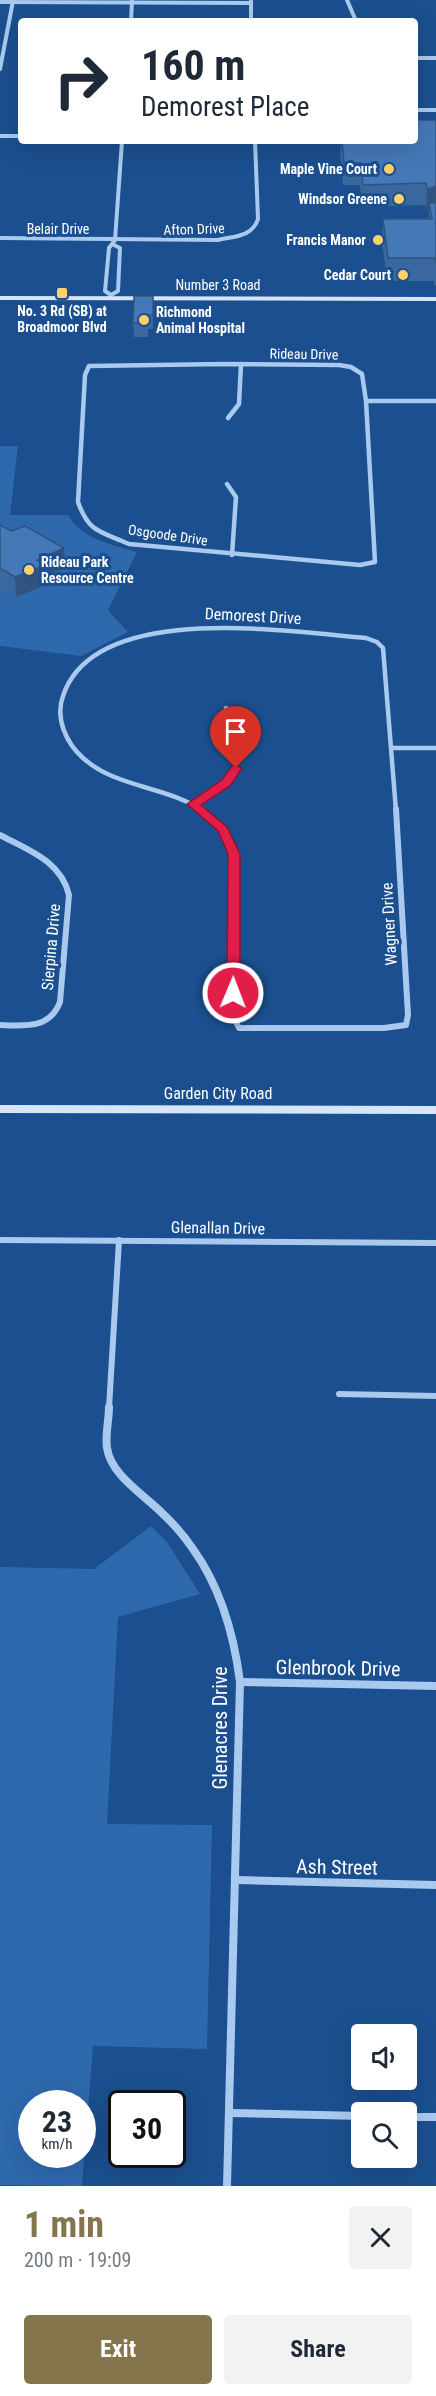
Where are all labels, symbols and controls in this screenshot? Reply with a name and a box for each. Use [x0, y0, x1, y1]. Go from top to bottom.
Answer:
text: 160 m [141, 41, 246, 90]
icon: right [42, 42, 120, 120]
text: Demorest Place [141, 91, 309, 123]
place label: Maple Vine Court [280, 161, 377, 177]
marker: Maple Vine Court [382, 162, 396, 176]
place label: Windsor Greene [298, 191, 387, 207]
marker: Windsor Greene [392, 192, 406, 206]
street label: Afton Drive [163, 220, 225, 238]
street label: Belair Drive [27, 221, 90, 237]
place label: Francis Manor [286, 232, 366, 248]
marker: Francis Manor [371, 233, 385, 247]
place label: Cedar Court [324, 267, 391, 283]
marker: Cedar Court [396, 268, 410, 282]
street label: Number 3 Road [175, 277, 261, 293]
marker: No. 3 Rd (SB) at Broadmoor Blvd [55, 286, 69, 300]
place label: No. 3 Rd (SB) at Broadmoor Blvd [17, 303, 107, 335]
place label: Richmond Animal Hospital [156, 304, 245, 336]
marker: Richmond Animal Hospital [137, 313, 151, 327]
street label: Rideau Drive [269, 345, 339, 363]
street label: Osgoode Drive [127, 521, 209, 549]
place label: Rideau Park Resource Centre [41, 554, 134, 586]
marker: Rideau Park Resource Centre [22, 563, 36, 577]
street label: Demorest Drive [204, 604, 302, 628]
pin [210, 706, 261, 768]
icon: arrive [219, 715, 252, 748]
street label: Wagner Drive [377, 882, 401, 966]
street label: Sierpina Drive [38, 903, 64, 991]
position arrow [201, 961, 265, 1025]
street label: Garden City Road [164, 1084, 272, 1103]
street label: Glenallan Drive [171, 1218, 265, 1238]
street label: Glenbrook Drive [275, 1655, 401, 1681]
street label: Glenacres Drive [208, 1666, 232, 1790]
street label: Ash Street [296, 1854, 378, 1880]
map controls [351, 2024, 417, 2168]
button: sound [351, 2024, 417, 2090]
speed limit sign: 30 [108, 2090, 186, 2168]
button: search [351, 2102, 417, 2168]
text: 23 [42, 2104, 72, 2139]
text: km/h [42, 2135, 72, 2153]
text: 1 min [24, 2204, 104, 2246]
button: close [349, 2206, 412, 2269]
text: 200 m · 19:09 [24, 2248, 131, 2272]
button: Exit [24, 2315, 212, 2384]
button: Share [224, 2315, 412, 2384]

